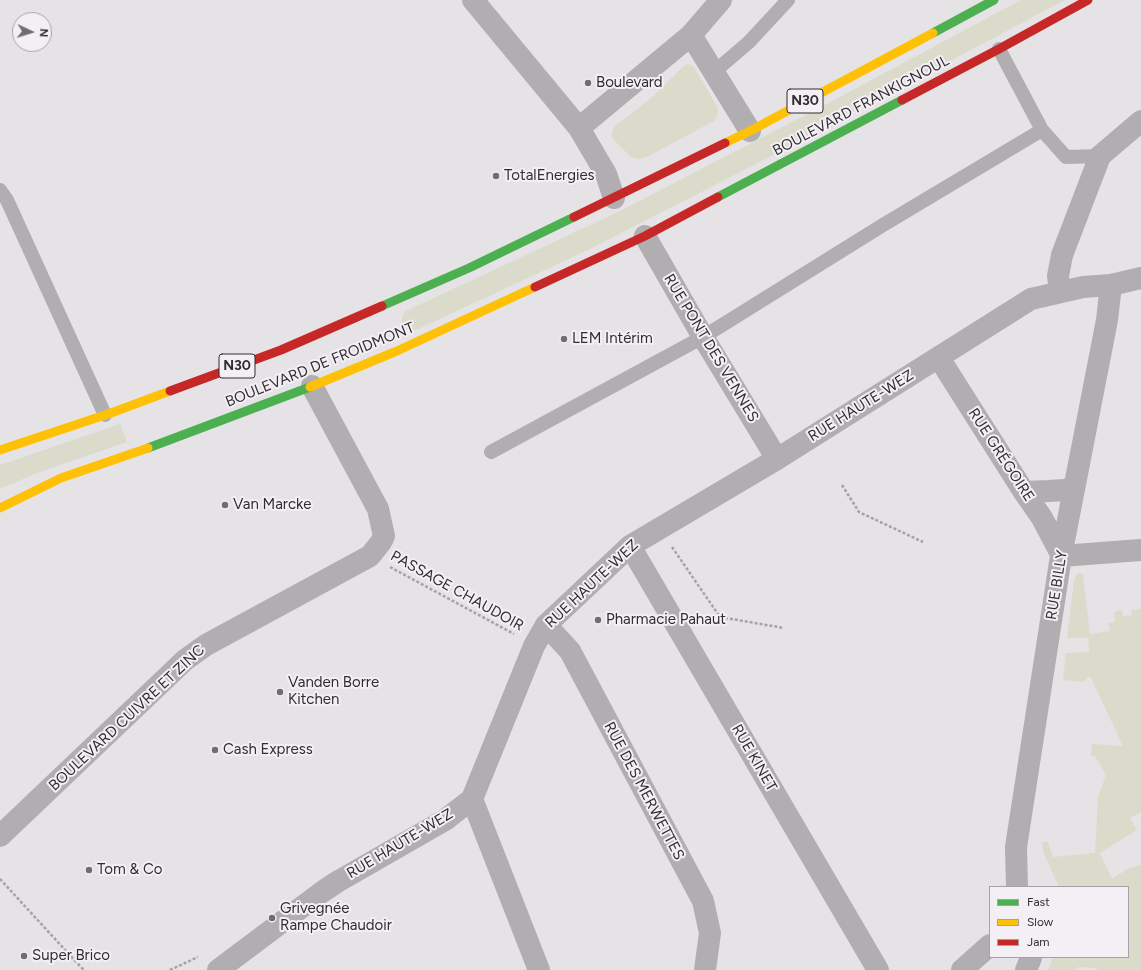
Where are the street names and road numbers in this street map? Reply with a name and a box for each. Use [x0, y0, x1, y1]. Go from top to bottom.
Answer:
street label: BOULEVARD FRANKIGNOUL [770, 52, 952, 160]
road number: N30 [787, 89, 823, 113]
street label: RUE PONT DES VENNES [660, 271, 762, 425]
street label: BOULEVARD DE FROIDMONT [223, 319, 417, 411]
road number: N30 [219, 354, 255, 378]
street label: RUE HAUTE-WEZ [805, 366, 917, 446]
street label: RUE GRÉGOIRE [964, 405, 1038, 505]
street label: RUE HAUTE-WEZ [542, 536, 642, 632]
street label: PASSAGE CHAUDOIR [387, 547, 527, 635]
street label: RUE BILLY [1043, 549, 1071, 621]
street label: BOULEVARD CUIVRE ET ZINC [45, 641, 209, 795]
street label: RUE DES MERWETTES [600, 719, 688, 863]
street label: RUE KINET [728, 721, 780, 795]
street label: RUE HAUTE-WEZ [344, 805, 456, 883]

